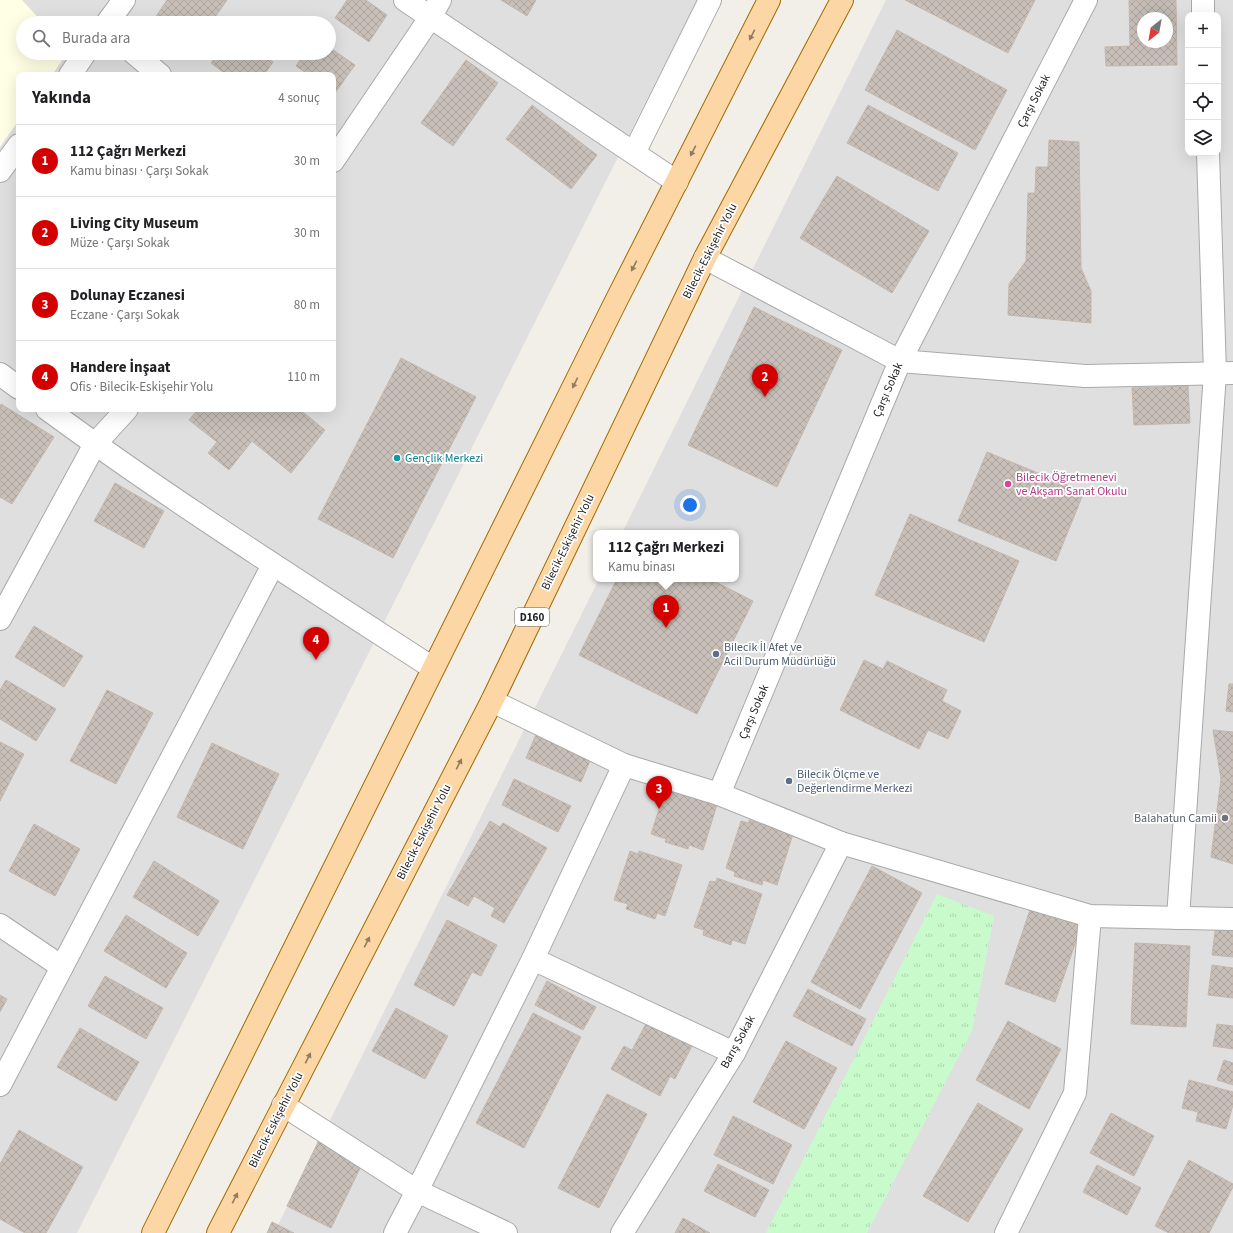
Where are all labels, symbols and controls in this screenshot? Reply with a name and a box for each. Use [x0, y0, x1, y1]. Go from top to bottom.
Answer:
north arrow [1137, 12, 1173, 48]
map controls [1185, 12, 1221, 156]
button: + [1185, 12, 1221, 48]
search box [16, 16, 336, 60]
icon: search [30, 27, 52, 49]
text: Burada ara [62, 28, 130, 49]
one-way arrow [748, 29, 755, 41]
button: − [1185, 48, 1221, 84]
street label: Çarşı Sokak [1013, 71, 1055, 131]
button: locate [1185, 84, 1221, 120]
text: Yakında [32, 86, 91, 110]
text: 4 sonuç [278, 89, 320, 107]
button: layers [1185, 120, 1221, 156]
text: 112 Çağrı Merkezi [70, 141, 186, 162]
one-way arrow [689, 145, 696, 156]
text: 1 [42, 152, 48, 170]
text: 30 m [294, 152, 320, 170]
text: Kamu binası · Çarşı Sokak [70, 162, 209, 180]
street label: Bilecik-Eskişehir Yolu [679, 200, 741, 302]
text: Living City Museum [70, 213, 199, 234]
text: 2 [42, 224, 48, 242]
text: 30 m [294, 224, 320, 242]
text: Müze · Çarşı Sokak [70, 234, 170, 252]
one-way arrow [631, 261, 637, 272]
text: Dolunay Eczanesi [70, 285, 185, 306]
text: 3 [42, 296, 48, 314]
text: 80 m [294, 296, 320, 314]
text: Eczane · Çarşı Sokak [70, 306, 179, 324]
text: Handere İnşaat [70, 357, 171, 378]
street label: Çarşı Sokak [869, 360, 907, 420]
pin: 2 [752, 364, 778, 397]
text: 4 [42, 368, 48, 386]
text: 110 m [287, 368, 320, 386]
one-way arrow [572, 377, 579, 388]
text: Ofis · Bilecik-Eskişehir Yolu [70, 378, 213, 396]
place label: Gençlik Merkezi [405, 450, 483, 467]
marker: Gençlik Merkezi [392, 453, 402, 463]
place label: Bilecik Öğretmenevi ve Akşam Sanat Okulu [1016, 469, 1127, 500]
marker: Bilecik Öğretmenevi ve Akşam Sanat Okulu [1003, 479, 1013, 489]
street label: Bilecik-Eskişehir Yolu [537, 491, 599, 593]
your location [680, 495, 700, 515]
popup [593, 530, 739, 582]
text: 112 Çağrı Merkezi [608, 537, 724, 558]
text: Kamu binası [608, 558, 675, 576]
pin: 1 [653, 595, 679, 628]
road number: D160 [515, 608, 549, 626]
pin: 4 [303, 627, 329, 660]
place label: Bilecik İl Afet ve Acil Durum Müdürlüğü [724, 639, 836, 670]
marker: Bilecik İl Afet ve Acil Durum Müdürlüğü [711, 649, 721, 659]
street label: Çarşı Sokak [735, 682, 773, 742]
one-way arrow [456, 759, 462, 770]
place label: Bilecik Ölçme ve Değerlendirme Merkezi [797, 766, 912, 797]
pin: 3 [646, 776, 672, 809]
marker: Bilecik Ölçme ve Değerlendirme Merkezi [784, 776, 794, 786]
street label: Bilecik-Eskişehir Yolu [393, 781, 455, 883]
place label: Balahatun Camii [1134, 810, 1217, 827]
marker: Balahatun Camii [1220, 813, 1230, 823]
one-way arrow [364, 936, 370, 948]
street label: Barış Sokak [716, 1012, 760, 1072]
one-way arrow [304, 1052, 311, 1063]
street label: Bilecik-Eskişehir Yolu [245, 1069, 307, 1171]
one-way arrow [232, 1193, 239, 1204]

